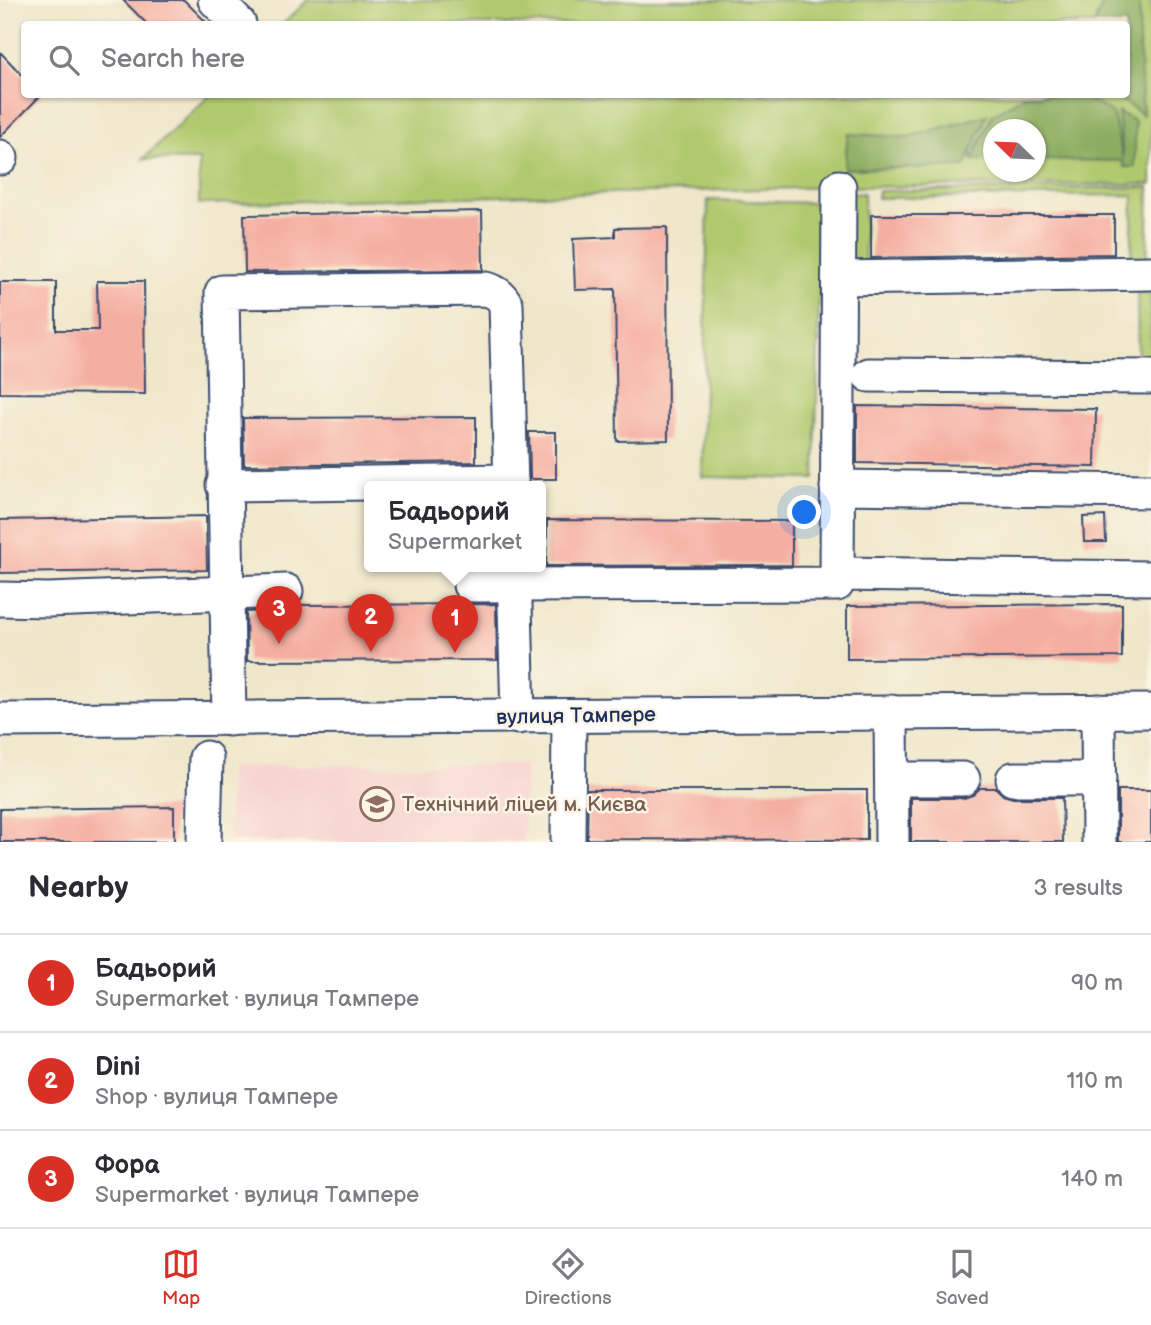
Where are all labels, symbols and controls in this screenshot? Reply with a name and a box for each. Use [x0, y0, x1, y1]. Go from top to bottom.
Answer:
search box [21, 21, 1130, 98]
icon: search [45, 41, 83, 79]
text: Search here [101, 44, 245, 75]
north arrow [983, 119, 1046, 182]
popup [364, 481, 546, 572]
your location [787, 495, 821, 529]
text: Бадьорий [388, 497, 510, 528]
text: Supermarket [388, 528, 522, 556]
pin: 3 [256, 586, 302, 644]
pin: 2 [348, 594, 394, 652]
pin: 1 [432, 595, 478, 653]
street label: вулиця Тампере [496, 702, 656, 730]
school or university icon: Технічний ліцей м. Києва [358, 785, 396, 823]
place label: Технічний ліцей м. Києва [402, 792, 647, 817]
text: Nearby [28, 870, 128, 906]
text: 3 results [1034, 874, 1123, 902]
text: Бадьорий [95, 954, 217, 985]
text: 1 [46, 969, 56, 997]
text: 90 m [1071, 969, 1123, 997]
text: Supermarket · вулиця Тампере [95, 985, 419, 1013]
text: Dini [95, 1052, 140, 1083]
text: 2 [44, 1067, 58, 1095]
text: 110 m [1066, 1067, 1123, 1095]
text: Shop · вулиця Тампере [95, 1083, 338, 1111]
text: Фора [95, 1150, 160, 1181]
text: 3 [44, 1165, 58, 1193]
text: 140 m [1061, 1165, 1123, 1193]
text: Supermarket · вулиця Тампере [95, 1181, 419, 1209]
tab: Map [162, 1245, 200, 1310]
tab: Directions [524, 1245, 612, 1310]
tab: Saved [936, 1245, 989, 1310]

